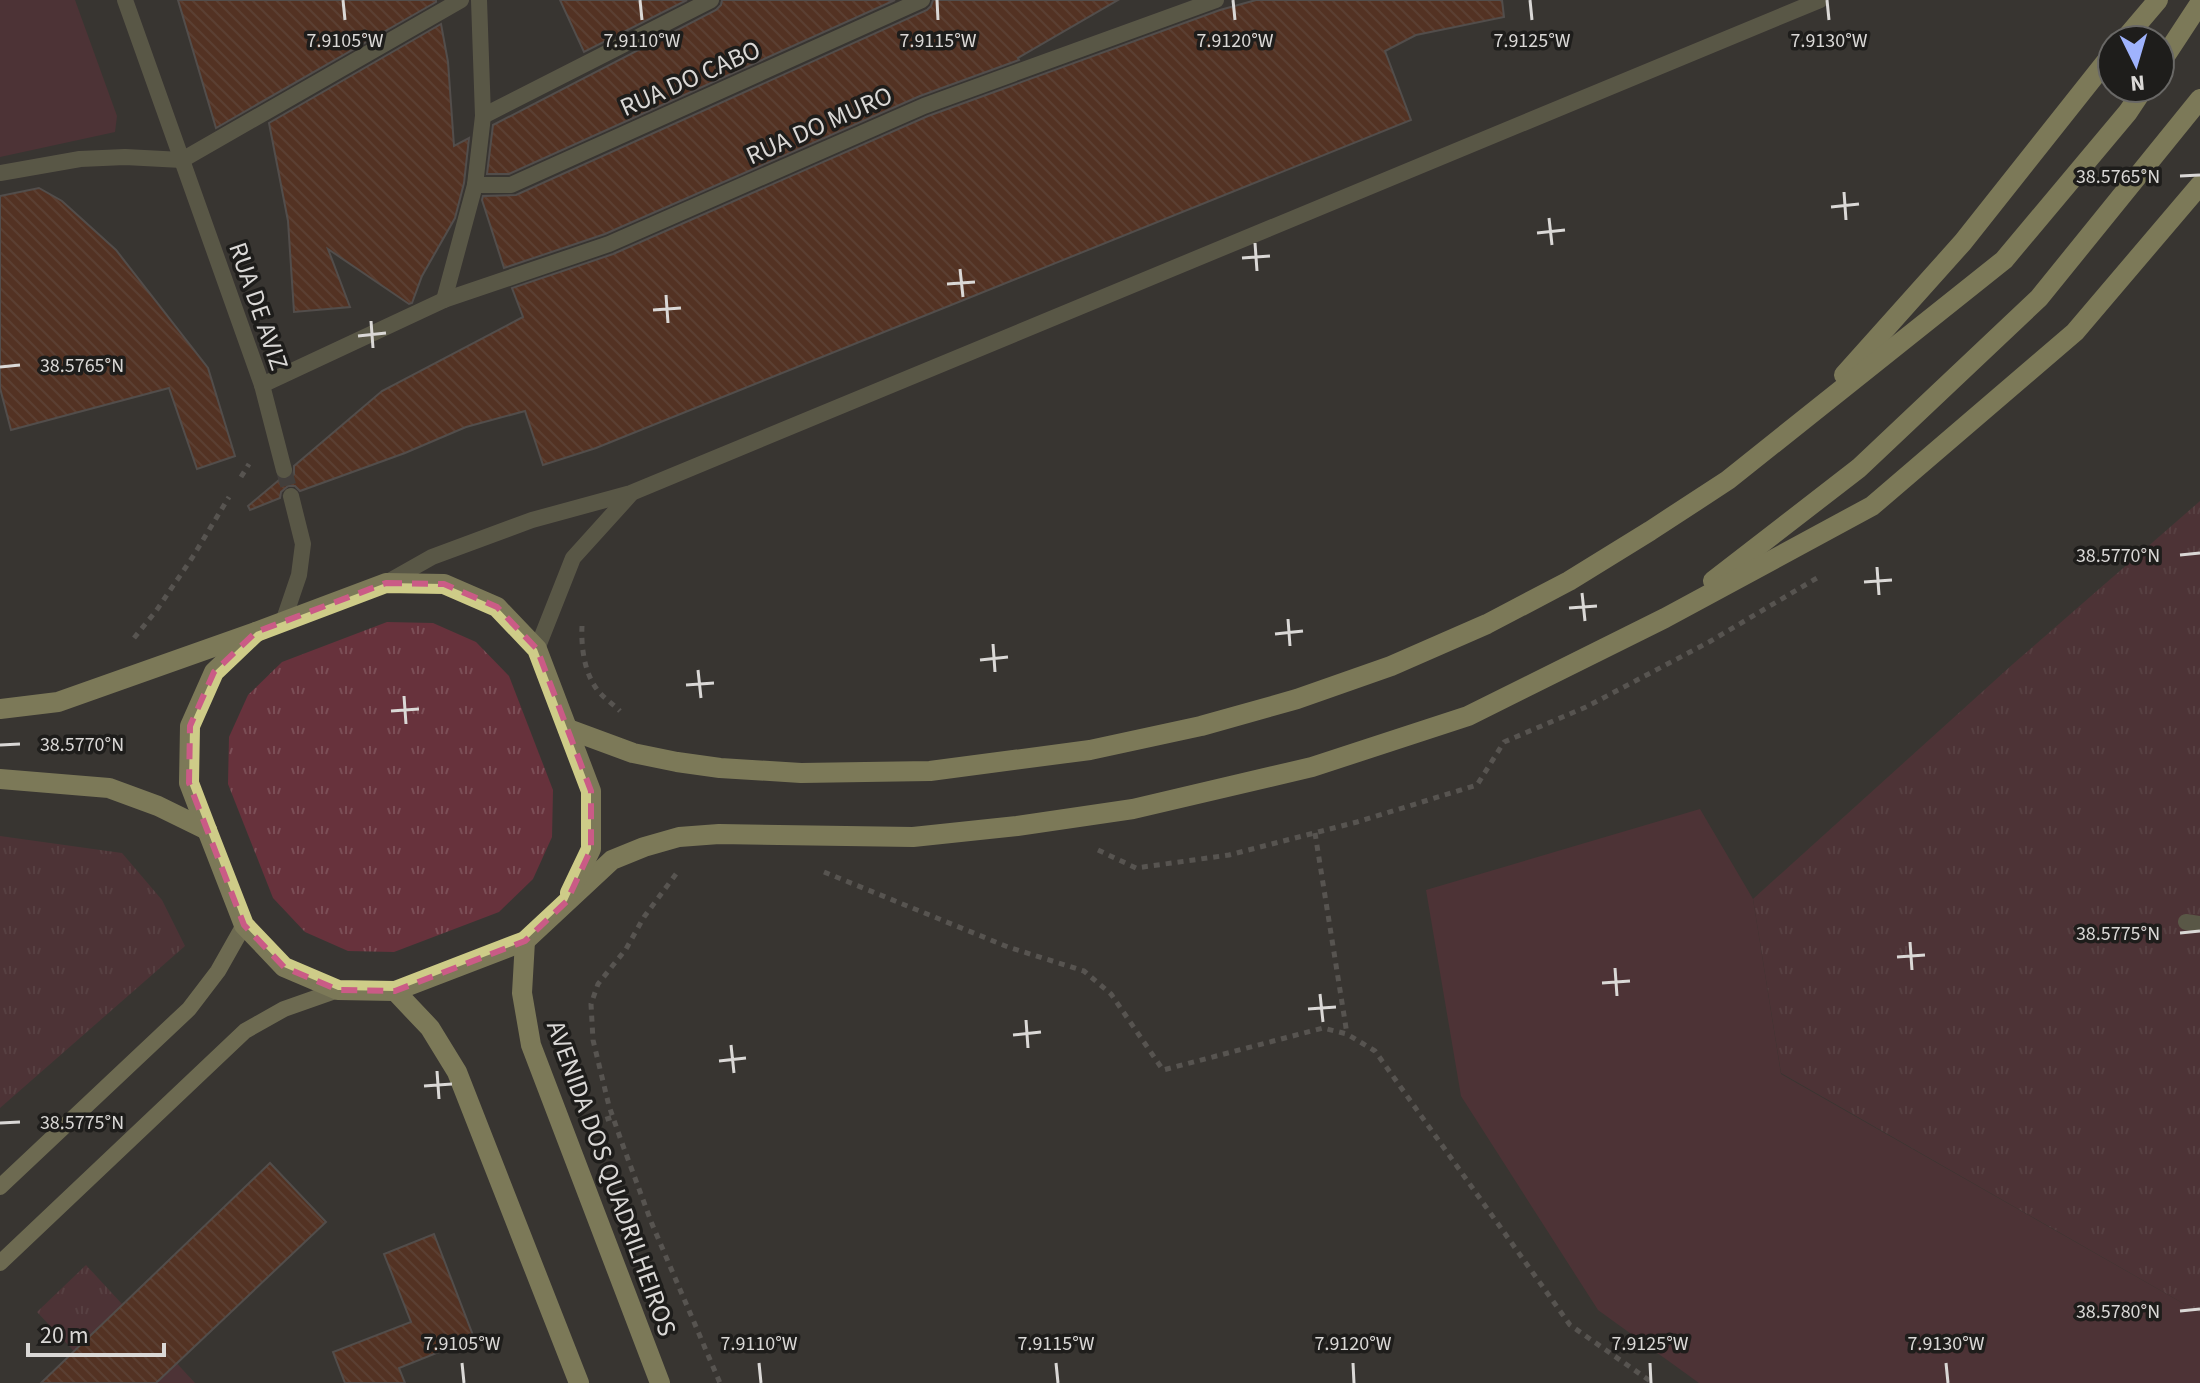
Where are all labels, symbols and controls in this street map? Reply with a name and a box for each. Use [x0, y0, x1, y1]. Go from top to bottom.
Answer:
north arrow [2096, 24, 2176, 104]
text: 7.9105°W [306, 27, 384, 55]
text: 7.9110°W [603, 27, 681, 55]
text: 7.9115°W [899, 27, 977, 55]
text: 7.9120°W [1196, 27, 1274, 55]
text: 7.9125°W [1493, 27, 1571, 55]
text: 7.9130°W [1790, 27, 1868, 55]
street label: RUA DO CABO [614, 31, 766, 126]
text: N [2129, 66, 2146, 100]
street label: RUA DO MURO [740, 77, 898, 174]
text: 38.5765°N [2076, 163, 2160, 191]
street label: RUA DE AVIZ [219, 237, 298, 375]
text: 38.5765°N [40, 352, 124, 380]
text: 38.5770°N [2076, 542, 2160, 570]
text: 38.5770°N [40, 731, 124, 759]
text: 38.5775°N [2076, 920, 2160, 948]
street label: AVENIDA DOS QUADRILHEIROS [537, 1015, 686, 1341]
text: 38.5775°N [40, 1109, 124, 1137]
text: 38.5780°N [2076, 1298, 2160, 1326]
scale bar [28, 1307, 164, 1357]
text: 20 m [40, 1318, 89, 1353]
text: 7.9105°W [423, 1330, 501, 1358]
text: 7.9110°W [720, 1330, 798, 1358]
text: 7.9115°W [1017, 1330, 1095, 1358]
text: 7.9120°W [1314, 1330, 1392, 1358]
text: 7.9125°W [1611, 1330, 1689, 1358]
text: 7.9130°W [1907, 1330, 1985, 1358]

